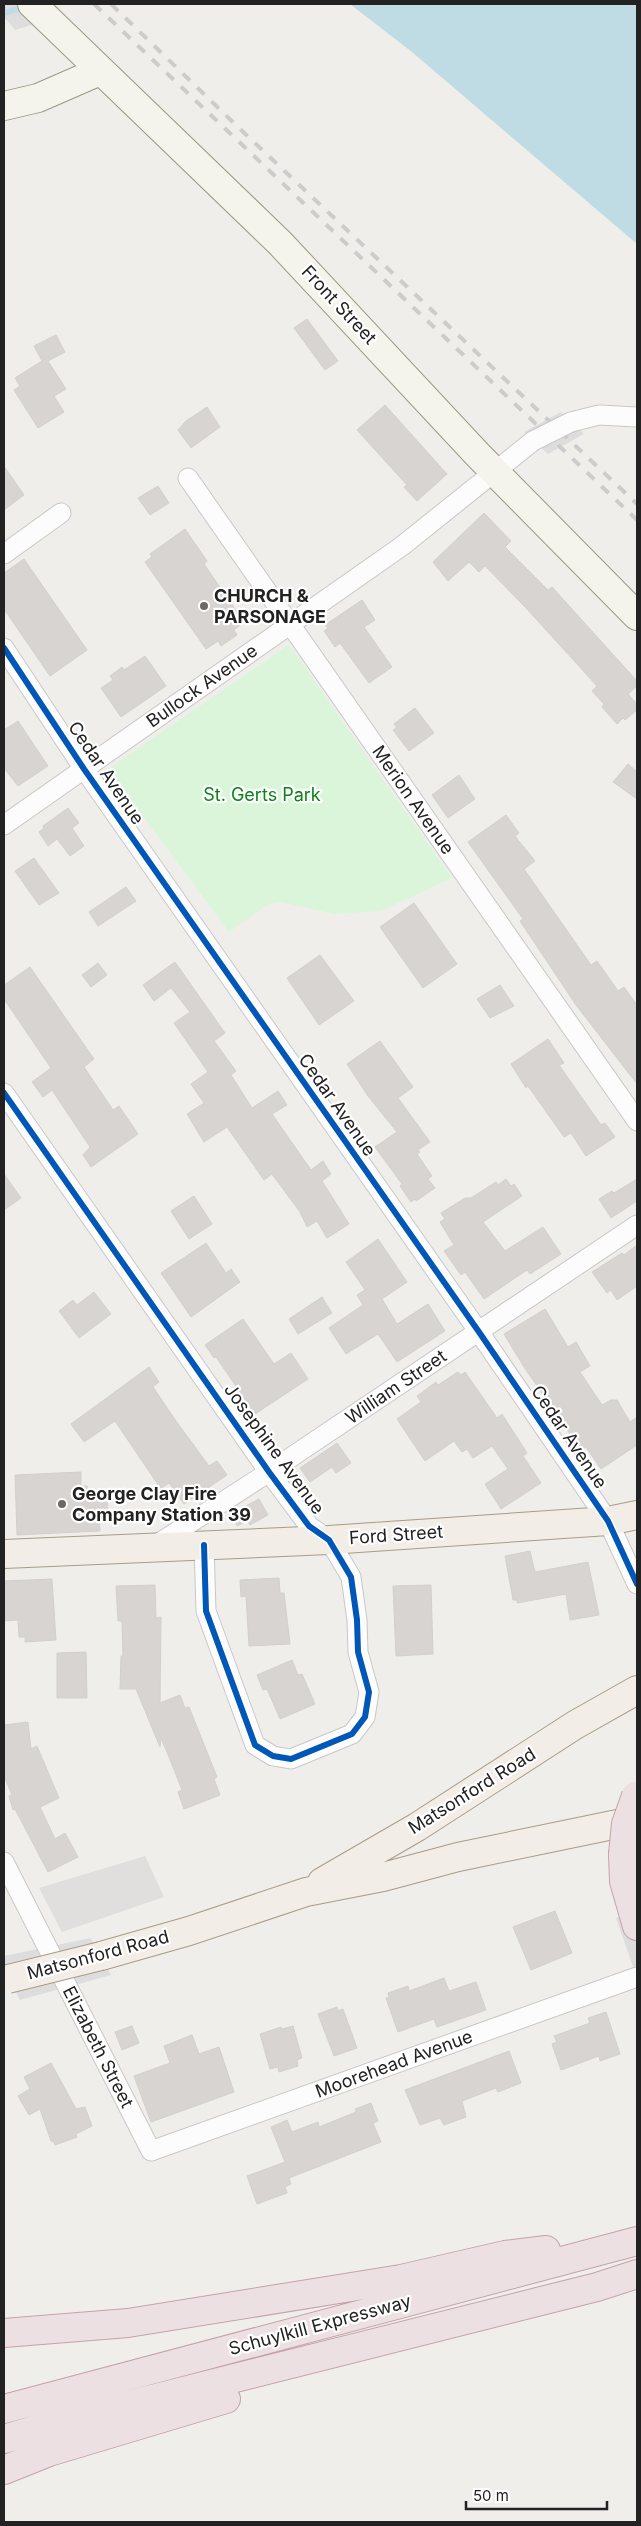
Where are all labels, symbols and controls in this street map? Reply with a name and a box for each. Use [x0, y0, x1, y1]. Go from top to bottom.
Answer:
street label: Front Street [298, 261, 381, 348]
place label: CHURCH & PARSONAGE [214, 585, 326, 627]
marker: CHURCH & PARSONAGE [198, 600, 210, 612]
street label: Bullock Avenue [142, 640, 261, 732]
street label: Cedar Avenue [64, 717, 149, 828]
street label: Merion Avenue [368, 741, 459, 858]
park label: St. Gerts Park [203, 784, 321, 805]
street label: Cedar Avenue [294, 1050, 380, 1160]
street label: William Street [341, 1345, 450, 1428]
street label: Josephine Avenue [220, 1379, 329, 1518]
street label: Cedar Avenue [527, 1381, 612, 1492]
place label: George Clay Fire Company Station 39 [72, 1483, 251, 1525]
marker: George Clay Fire Company Station 39 [56, 1498, 68, 1510]
street label: Ford Street [348, 1521, 444, 1548]
street label: Matsonford Road [404, 1743, 539, 1838]
street label: Matsonford Road [25, 1925, 171, 1984]
street label: Elizabeth Street [59, 1983, 138, 2111]
street label: Moorehead Avenue [312, 2025, 475, 2102]
street label: Schuylkill Expressway [226, 2290, 413, 2359]
scale bar [466, 2478, 607, 2510]
text: 50 m [473, 2486, 509, 2505]

